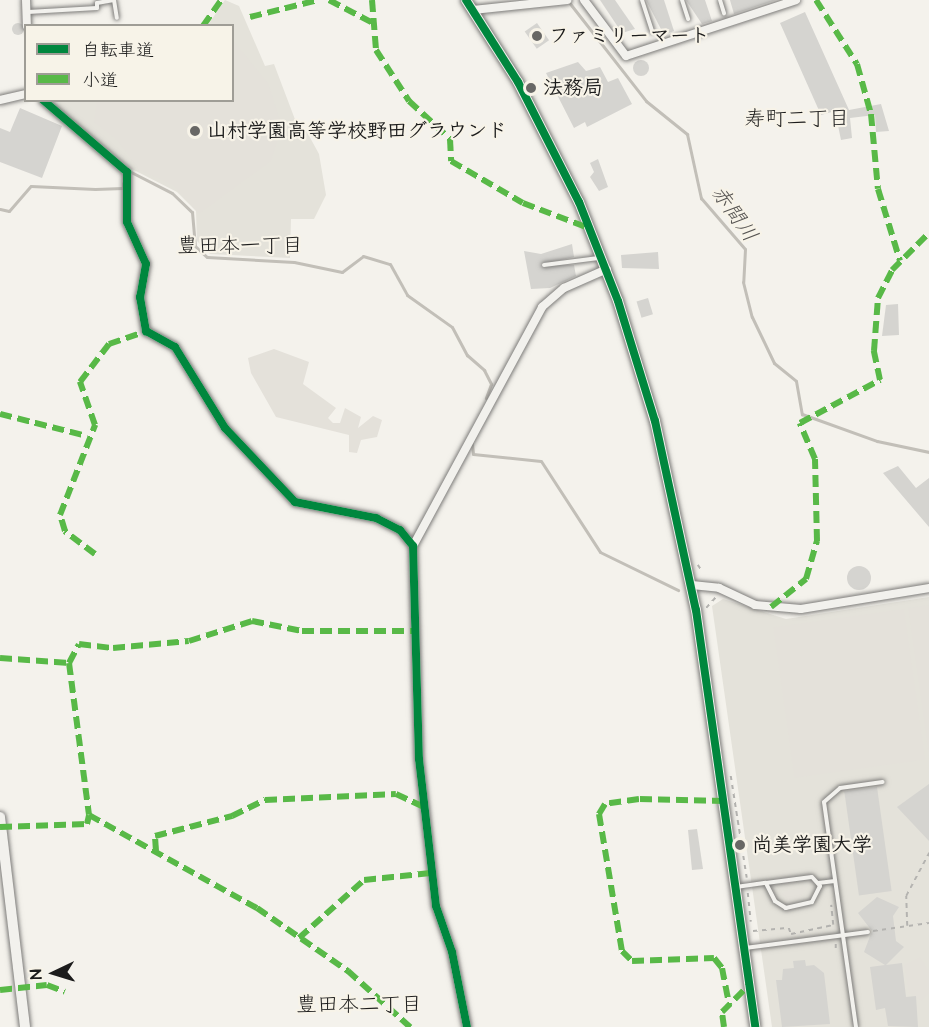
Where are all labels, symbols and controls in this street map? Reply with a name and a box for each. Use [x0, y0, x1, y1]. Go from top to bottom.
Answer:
legend [24, 24, 234, 102]
place label: ファミリーマート [549, 24, 709, 48]
marker: ファミリーマート [530, 29, 544, 43]
text: 自転車道 [82, 38, 154, 63]
text: 小道 [82, 68, 118, 93]
place label: 法務局 [543, 76, 603, 100]
marker: 法務局 [524, 81, 538, 95]
district label: 寿町二丁目 [745, 106, 849, 132]
place label: 山村学園高等学校野田グラウンド [207, 119, 507, 143]
marker: 山村学園高等学校野田グラウンド [188, 124, 202, 138]
water label: 赤間川 [706, 181, 762, 247]
district label: 豊田本一丁目 [177, 233, 303, 259]
place label: 尚美学園大学 [752, 833, 872, 857]
marker: 尚美学園大学 [733, 838, 747, 852]
north arrow [24, 943, 84, 1003]
text: N [25, 968, 47, 980]
district label: 豊田本二丁目 [296, 992, 422, 1018]

